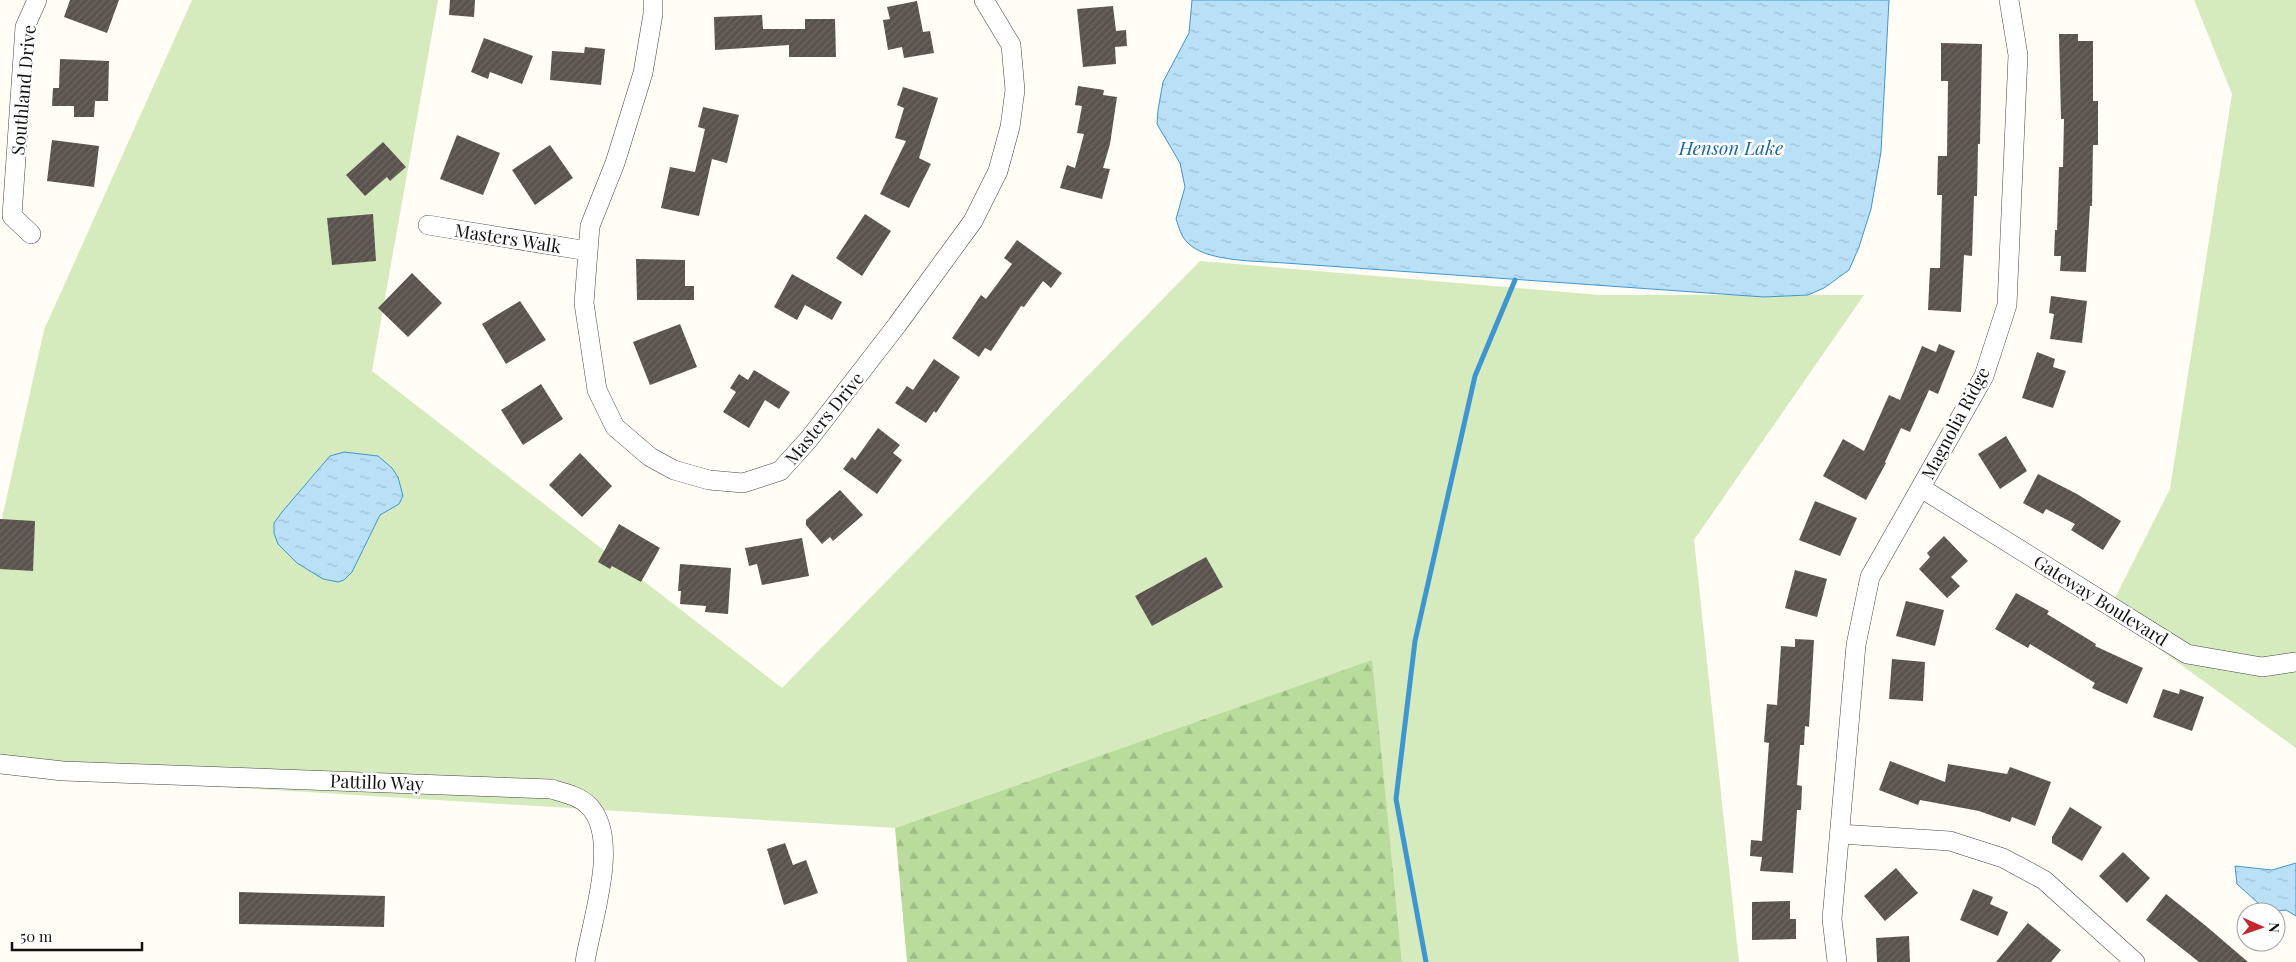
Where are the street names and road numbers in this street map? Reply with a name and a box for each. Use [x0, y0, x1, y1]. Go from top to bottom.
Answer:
street label: Southland Drive [5, 24, 41, 156]
street label: Masters Walk [453, 218, 563, 258]
street label: Magnolia Ridge [1915, 363, 1995, 483]
street label: Masters Drive [779, 367, 869, 469]
street label: Gateway Boulevard [2029, 549, 2173, 651]
street label: Pattillo Way [330, 768, 424, 796]

